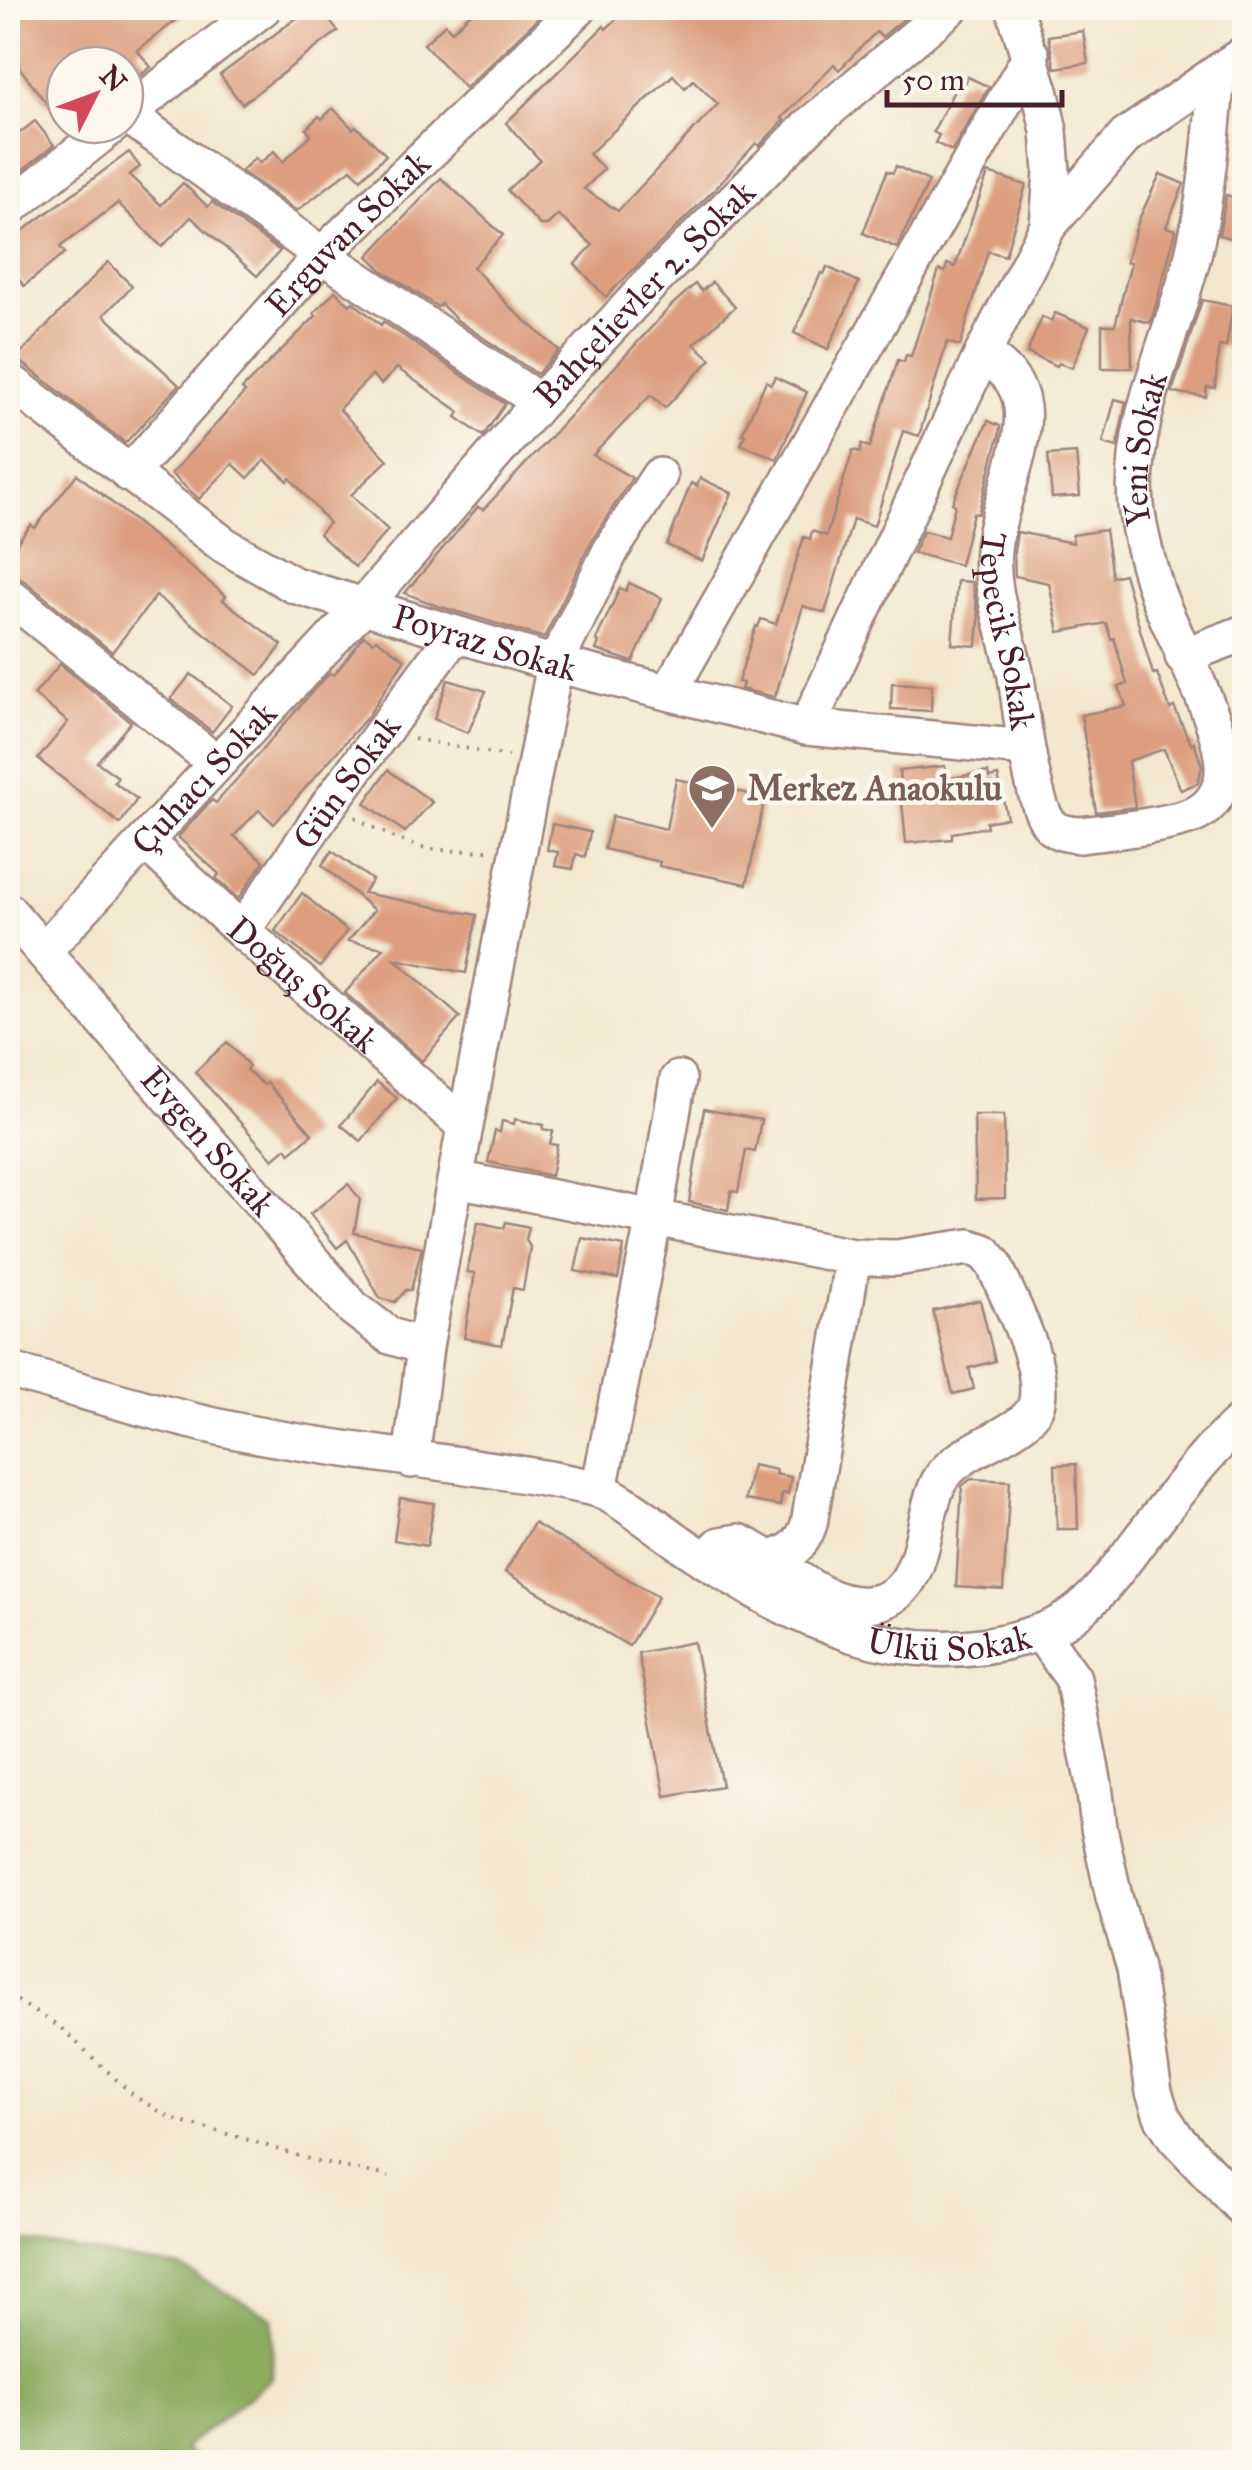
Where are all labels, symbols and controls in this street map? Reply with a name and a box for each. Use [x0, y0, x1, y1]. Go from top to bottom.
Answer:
north arrow [45, 45, 145, 145]
scale bar [887, 45, 1062, 107]
text: N [92, 58, 134, 99]
text: 50 m [902, 62, 965, 98]
street label: Erguvan Sokak [257, 141, 440, 326]
street label: Bahçelievler 2. Sokak [525, 170, 765, 416]
street label: Yeni Sokak [1114, 366, 1177, 529]
street label: Tepecik Sokak [970, 529, 1044, 734]
street label: Poyraz Sokak [388, 595, 582, 691]
street label: Çuhacı Sokak [122, 692, 286, 864]
street label: Gün Sokak [284, 706, 410, 858]
school or university icon: Merkez Anaokulu [686, 762, 738, 830]
place label: Merkez Anaokulu [747, 767, 1003, 810]
street label: Doğuş Sokak [219, 907, 387, 1063]
street label: Evgen Sokak [131, 1058, 285, 1226]
street label: Ülkü Sokak [863, 1615, 1037, 1671]

